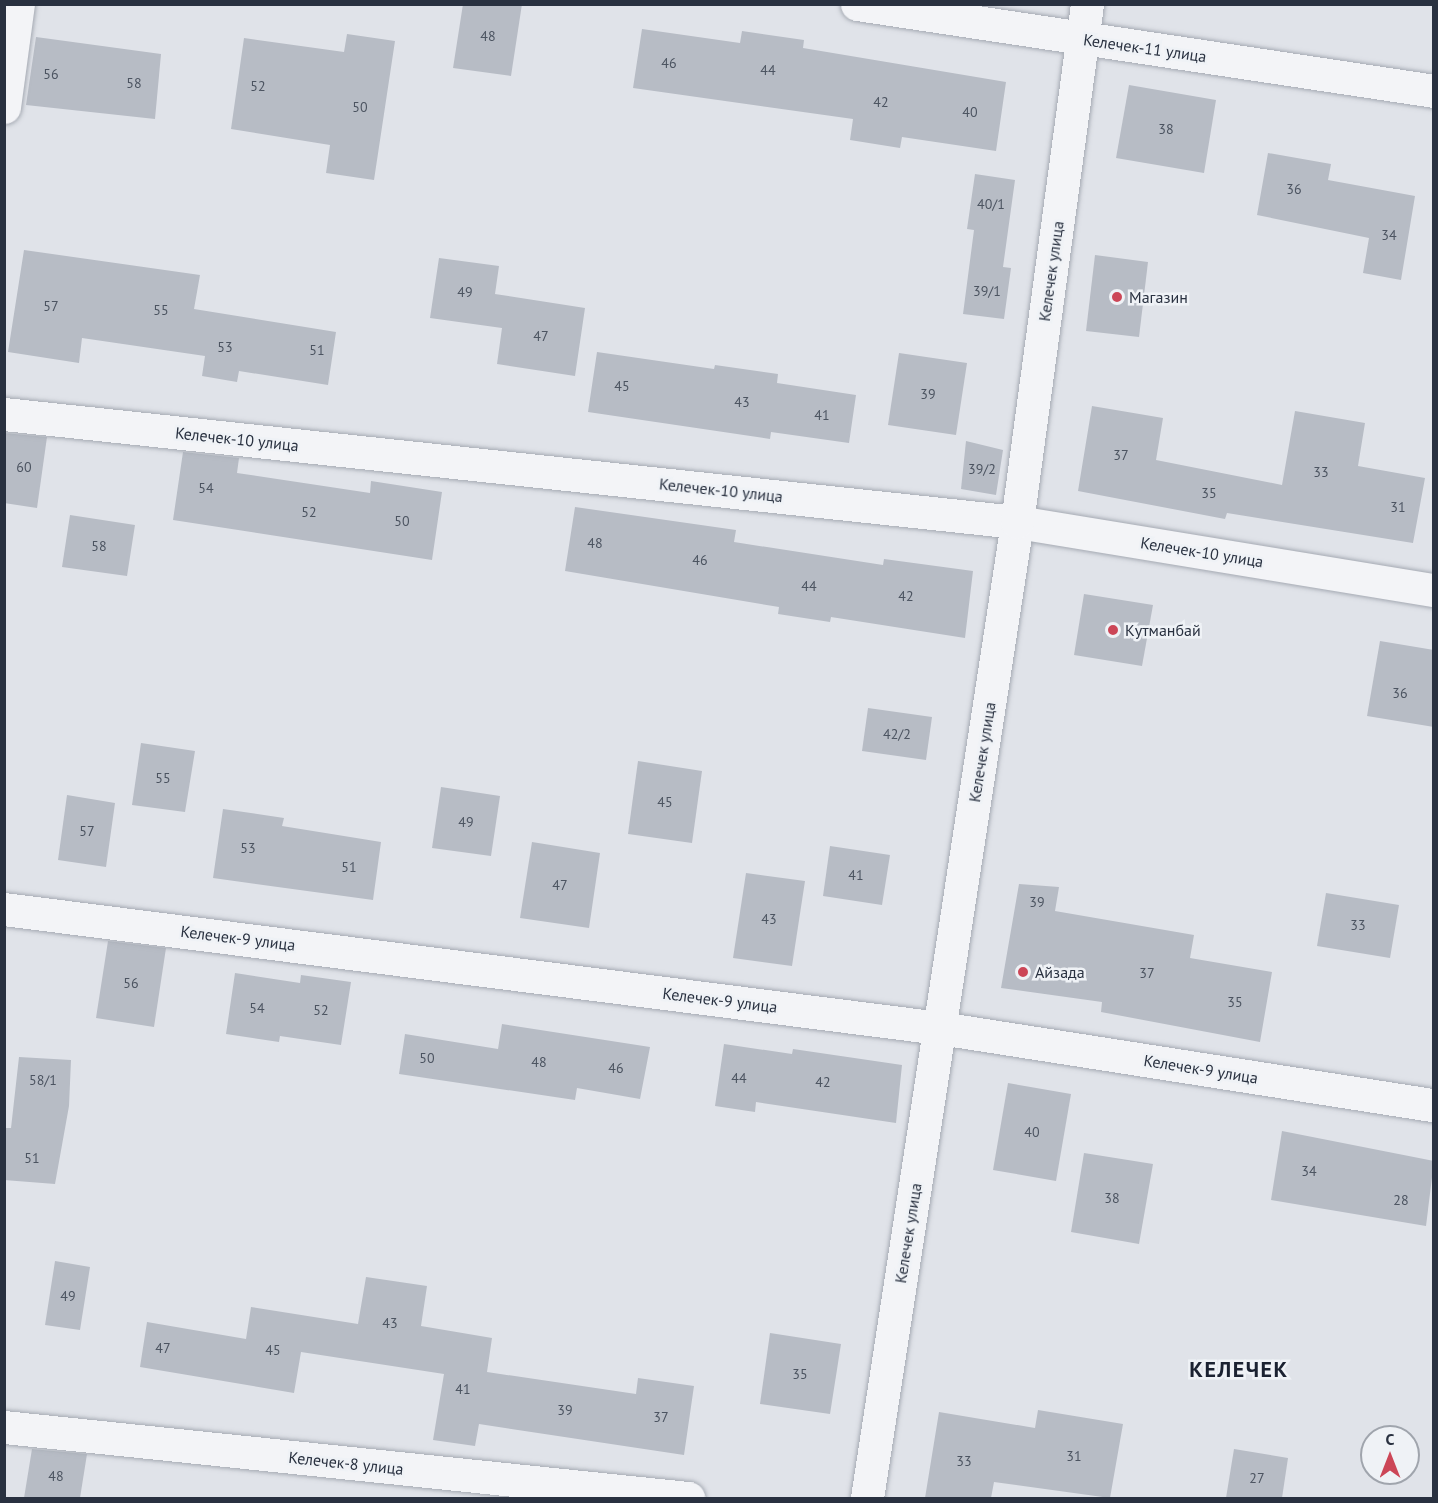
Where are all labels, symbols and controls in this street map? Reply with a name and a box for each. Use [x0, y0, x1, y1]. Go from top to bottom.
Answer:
house number: 48 [480, 28, 496, 44]
street label: Келечек-11 улица [1082, 30, 1208, 66]
house number: 46 [661, 55, 677, 71]
house number: 44 [760, 62, 776, 78]
house number: 56 [43, 66, 59, 82]
house number: 58 [126, 75, 142, 91]
house number: 52 [250, 78, 266, 94]
house number: 42 [873, 94, 889, 110]
house number: 50 [352, 99, 368, 115]
house number: 40 [962, 104, 978, 120]
house number: 38 [1158, 121, 1174, 137]
house number: 36 [1286, 181, 1302, 197]
house number: 40/1 [977, 196, 1005, 212]
street label: Келечек улица [1034, 220, 1068, 322]
house number: 34 [1381, 227, 1397, 243]
house number: 39/1 [973, 283, 1001, 299]
house number: 49 [457, 284, 473, 300]
place label: Магазин [1129, 287, 1188, 307]
marker: Магазин [1110, 290, 1124, 304]
house number: 57 [43, 298, 59, 314]
house number: 55 [153, 302, 169, 318]
house number: 47 [533, 328, 549, 344]
house number: 53 [217, 339, 233, 355]
house number: 51 [309, 342, 325, 358]
house number: 45 [614, 378, 630, 394]
house number: 39 [920, 386, 936, 402]
house number: 43 [734, 394, 750, 410]
house number: 41 [814, 407, 830, 423]
street label: Келечек-10 улица [174, 423, 300, 455]
house number: 37 [1113, 447, 1129, 463]
house number: 60 [16, 459, 32, 475]
house number: 39/2 [968, 461, 996, 477]
house number: 33 [1313, 464, 1329, 480]
street label: Келечек-10 улица [658, 474, 784, 506]
house number: 54 [198, 480, 214, 496]
house number: 35 [1201, 485, 1217, 501]
house number: 31 [1390, 499, 1406, 515]
house number: 52 [301, 504, 317, 520]
house number: 50 [394, 513, 410, 529]
street label: Келечек-10 улица [1139, 533, 1265, 571]
house number: 48 [587, 535, 603, 551]
house number: 58 [91, 538, 107, 554]
house number: 46 [692, 552, 708, 568]
house number: 44 [801, 578, 817, 594]
house number: 42 [898, 588, 914, 604]
place label: Кутманбай [1125, 620, 1201, 640]
marker: Кутманбай [1106, 623, 1120, 637]
house number: 36 [1392, 685, 1408, 701]
street label: Келечек улица [965, 700, 999, 804]
house number: 42/2 [883, 726, 911, 742]
house number: 55 [155, 770, 171, 786]
house number: 45 [657, 794, 673, 810]
house number: 49 [458, 814, 474, 830]
house number: 57 [79, 823, 95, 839]
house number: 53 [240, 840, 256, 856]
house number: 51 [341, 859, 357, 875]
house number: 41 [848, 867, 864, 883]
house number: 47 [552, 877, 568, 893]
house number: 39 [1029, 894, 1045, 910]
house number: 43 [761, 911, 777, 927]
house number: 33 [1350, 917, 1366, 933]
street label: Келечек-9 улица [180, 921, 296, 955]
place label: Айзада [1035, 962, 1085, 982]
marker: Айзада [1016, 965, 1030, 979]
house number: 37 [1139, 965, 1155, 981]
house number: 56 [123, 975, 139, 991]
street label: Келечек-9 улица [662, 983, 778, 1017]
house number: 35 [1227, 994, 1243, 1010]
house number: 54 [249, 1000, 265, 1016]
house number: 52 [313, 1002, 329, 1018]
house number: 50 [419, 1050, 435, 1066]
street label: Келечек-9 улица [1143, 1050, 1259, 1088]
house number: 48 [531, 1054, 547, 1070]
house number: 46 [608, 1060, 624, 1076]
house number: 44 [731, 1070, 747, 1086]
house number: 58/1 [29, 1072, 57, 1088]
house number: 42 [815, 1074, 831, 1090]
house number: 40 [1024, 1124, 1040, 1140]
house number: 51 [24, 1150, 40, 1166]
house number: 34 [1301, 1163, 1317, 1179]
street label: Келечек улица [891, 1181, 925, 1285]
house number: 38 [1104, 1190, 1120, 1206]
house number: 28 [1393, 1192, 1409, 1208]
house number: 49 [60, 1288, 76, 1304]
house number: 43 [382, 1315, 398, 1331]
house number: 47 [155, 1340, 171, 1356]
house number: 45 [265, 1342, 281, 1358]
district label: КЕЛЕЧЕК [1189, 1357, 1289, 1383]
house number: 35 [792, 1366, 808, 1382]
house number: 41 [455, 1381, 471, 1397]
house number: 39 [557, 1402, 573, 1418]
house number: 37 [653, 1409, 669, 1425]
north arrow [1360, 1425, 1420, 1485]
text: С [1386, 1429, 1394, 1449]
street label: Келечек-8 улица [288, 1447, 404, 1479]
house number: 31 [1066, 1448, 1082, 1464]
house number: 33 [956, 1453, 972, 1469]
house number: 48 [48, 1468, 64, 1484]
house number: 27 [1249, 1470, 1265, 1486]

